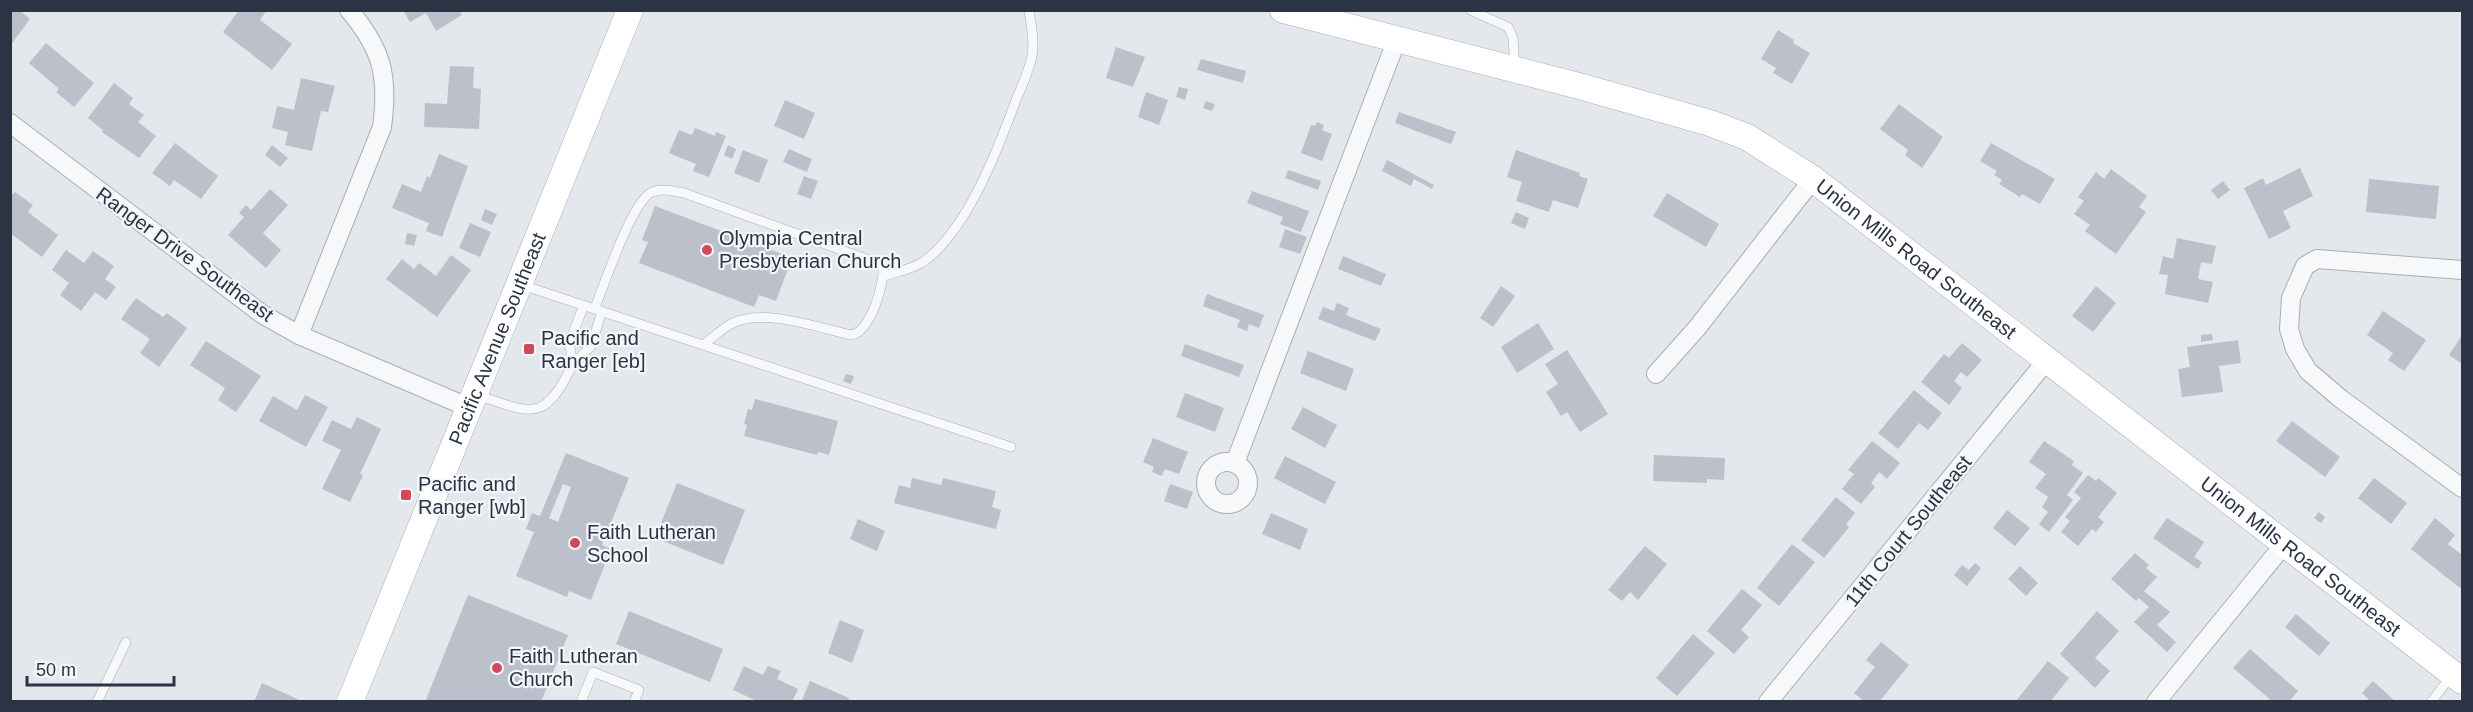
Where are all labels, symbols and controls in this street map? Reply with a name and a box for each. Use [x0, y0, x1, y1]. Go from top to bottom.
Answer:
street label: Union Mills Road Southeast [1812, 175, 2021, 343]
street label: Ranger Drive Southeast [92, 182, 278, 326]
place label: Olympia Central Presbyterian Church [719, 227, 901, 272]
street label: Pacific Avenue Southeast [444, 229, 550, 448]
marker: Olympia Central Presbyterian Church [700, 243, 714, 257]
place label: Pacific and Ranger [eb] [541, 327, 646, 372]
marker: Pacific and Ranger [eb] [522, 342, 536, 356]
street label: 11th Court Southeast [1840, 451, 1976, 611]
street label: Union Mills Road Southeast [2196, 472, 2405, 641]
place label: Pacific and Ranger [wb] [418, 473, 526, 518]
marker: Pacific and Ranger [wb] [399, 488, 413, 502]
place label: Faith Lutheran School [587, 521, 716, 566]
marker: Faith Lutheran School [568, 536, 582, 550]
place label: Faith Lutheran Church [509, 645, 638, 690]
scale bar [27, 649, 174, 687]
text: 50 m [36, 660, 76, 680]
marker: Faith Lutheran Church [490, 661, 504, 675]

